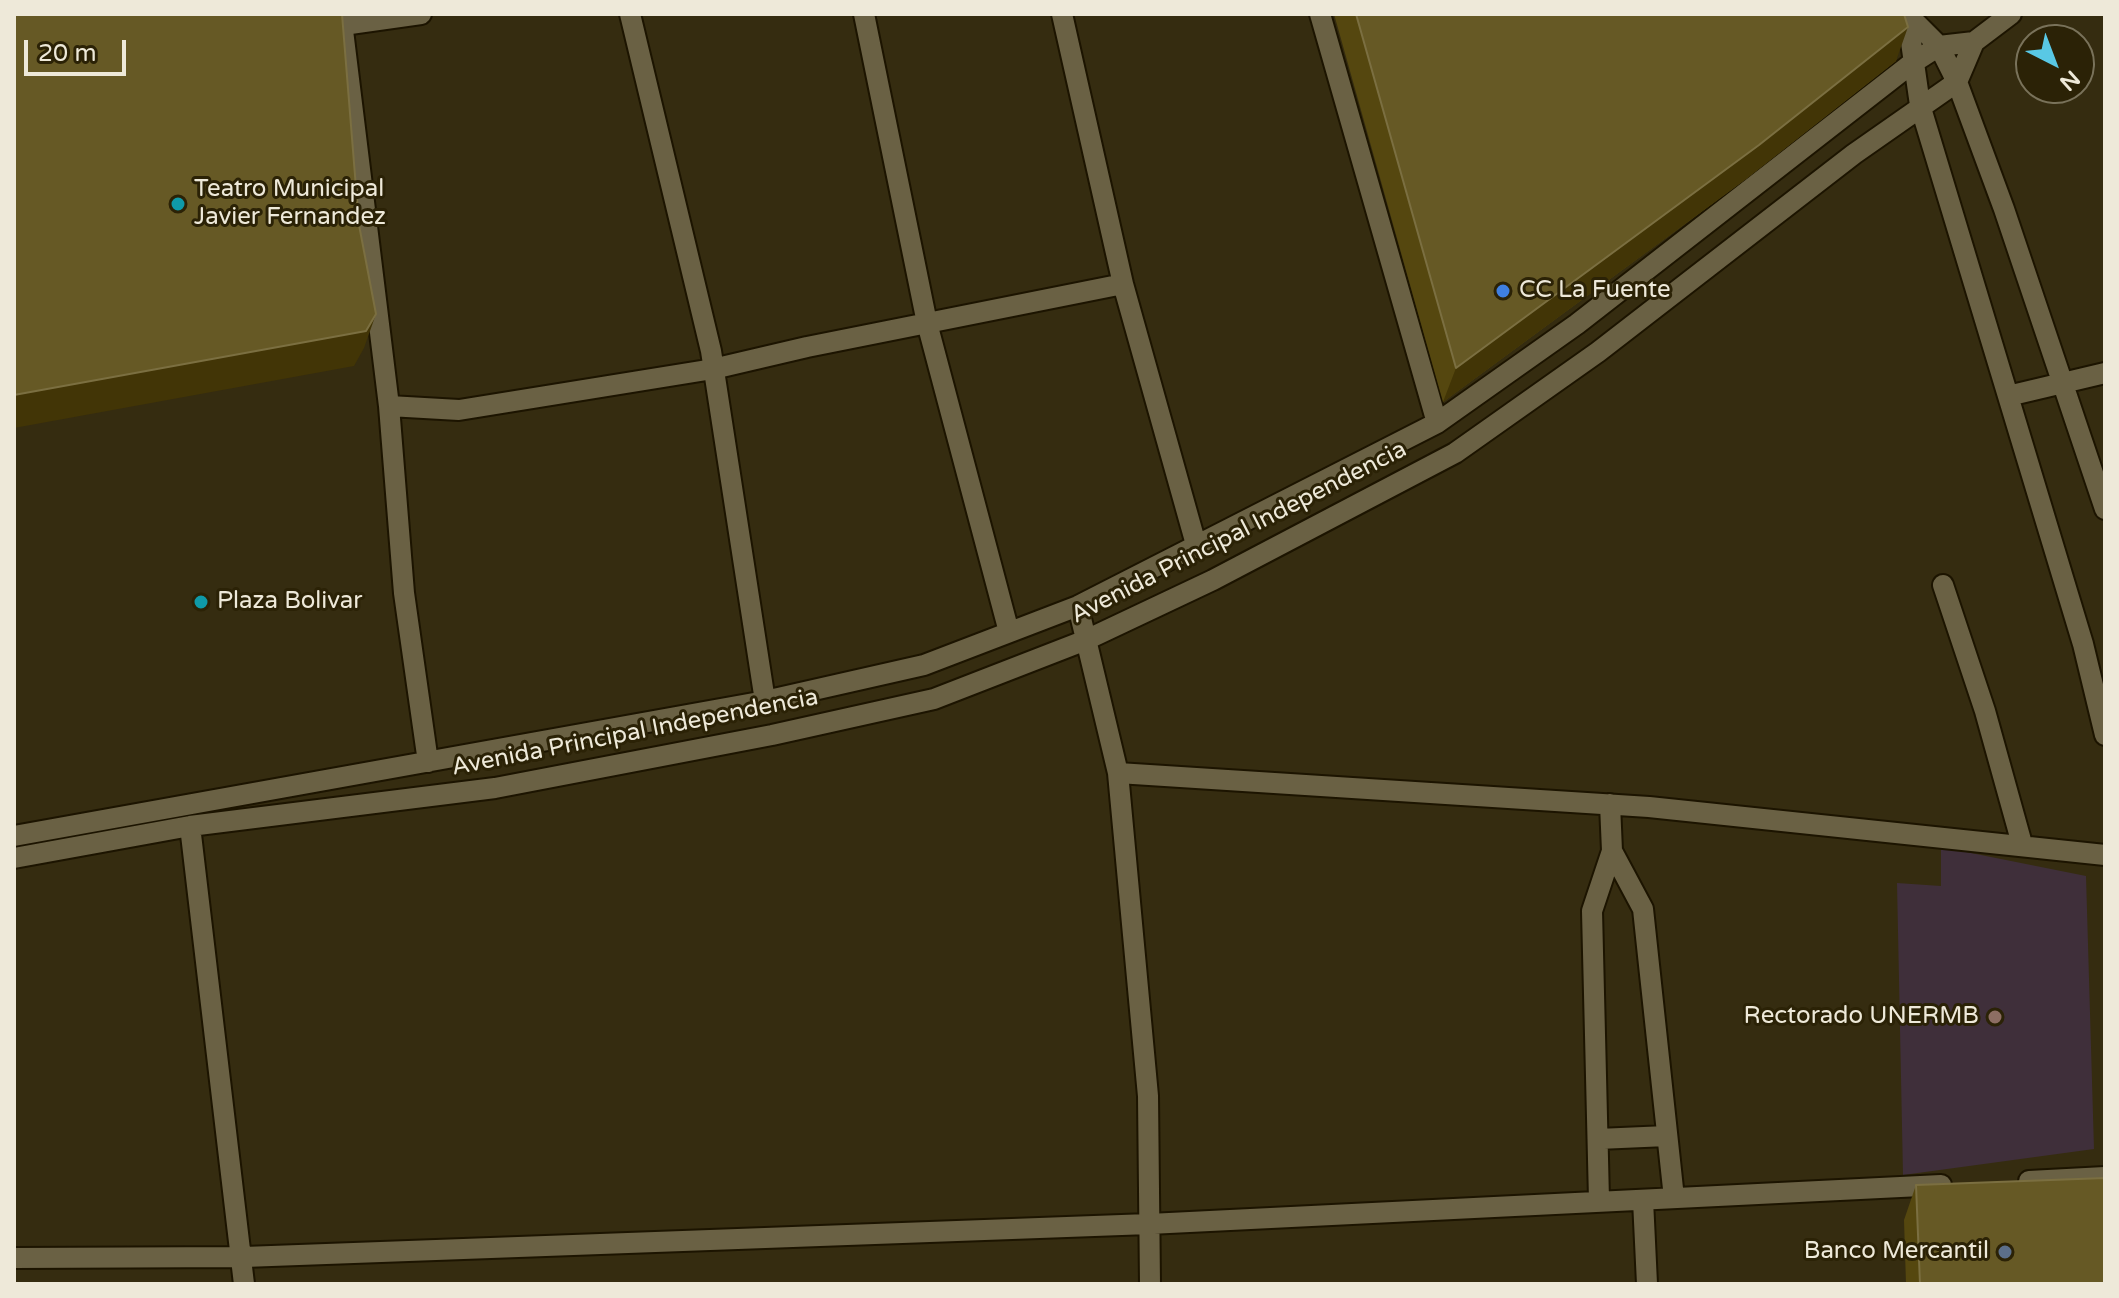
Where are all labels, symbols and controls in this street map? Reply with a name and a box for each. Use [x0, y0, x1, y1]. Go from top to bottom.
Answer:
scale bar [28, 24, 130, 74]
north arrow [2015, 24, 2095, 104]
text: 20 m [38, 39, 96, 68]
text: N [2054, 65, 2085, 96]
place label: Teatro Municipal Javier Fernandez [194, 176, 386, 232]
marker: Teatro Municipal Javier Fernandez [169, 195, 187, 213]
place label: CC La Fuente [1519, 277, 1671, 305]
marker: CC La Fuente [1494, 282, 1512, 300]
street label: Avenida Principal Independencia [1066, 436, 1412, 630]
place label: Plaza Bolivar [217, 588, 362, 616]
marker: Plaza Bolivar [192, 593, 210, 611]
street label: Avenida Principal Independencia [449, 683, 821, 783]
place label: Rectorado UNERMB [1744, 1003, 1979, 1031]
marker: Rectorado UNERMB [1986, 1008, 2004, 1026]
place label: Banco Mercantil [1804, 1238, 1989, 1266]
marker: Banco Mercantil [1996, 1243, 2014, 1261]

